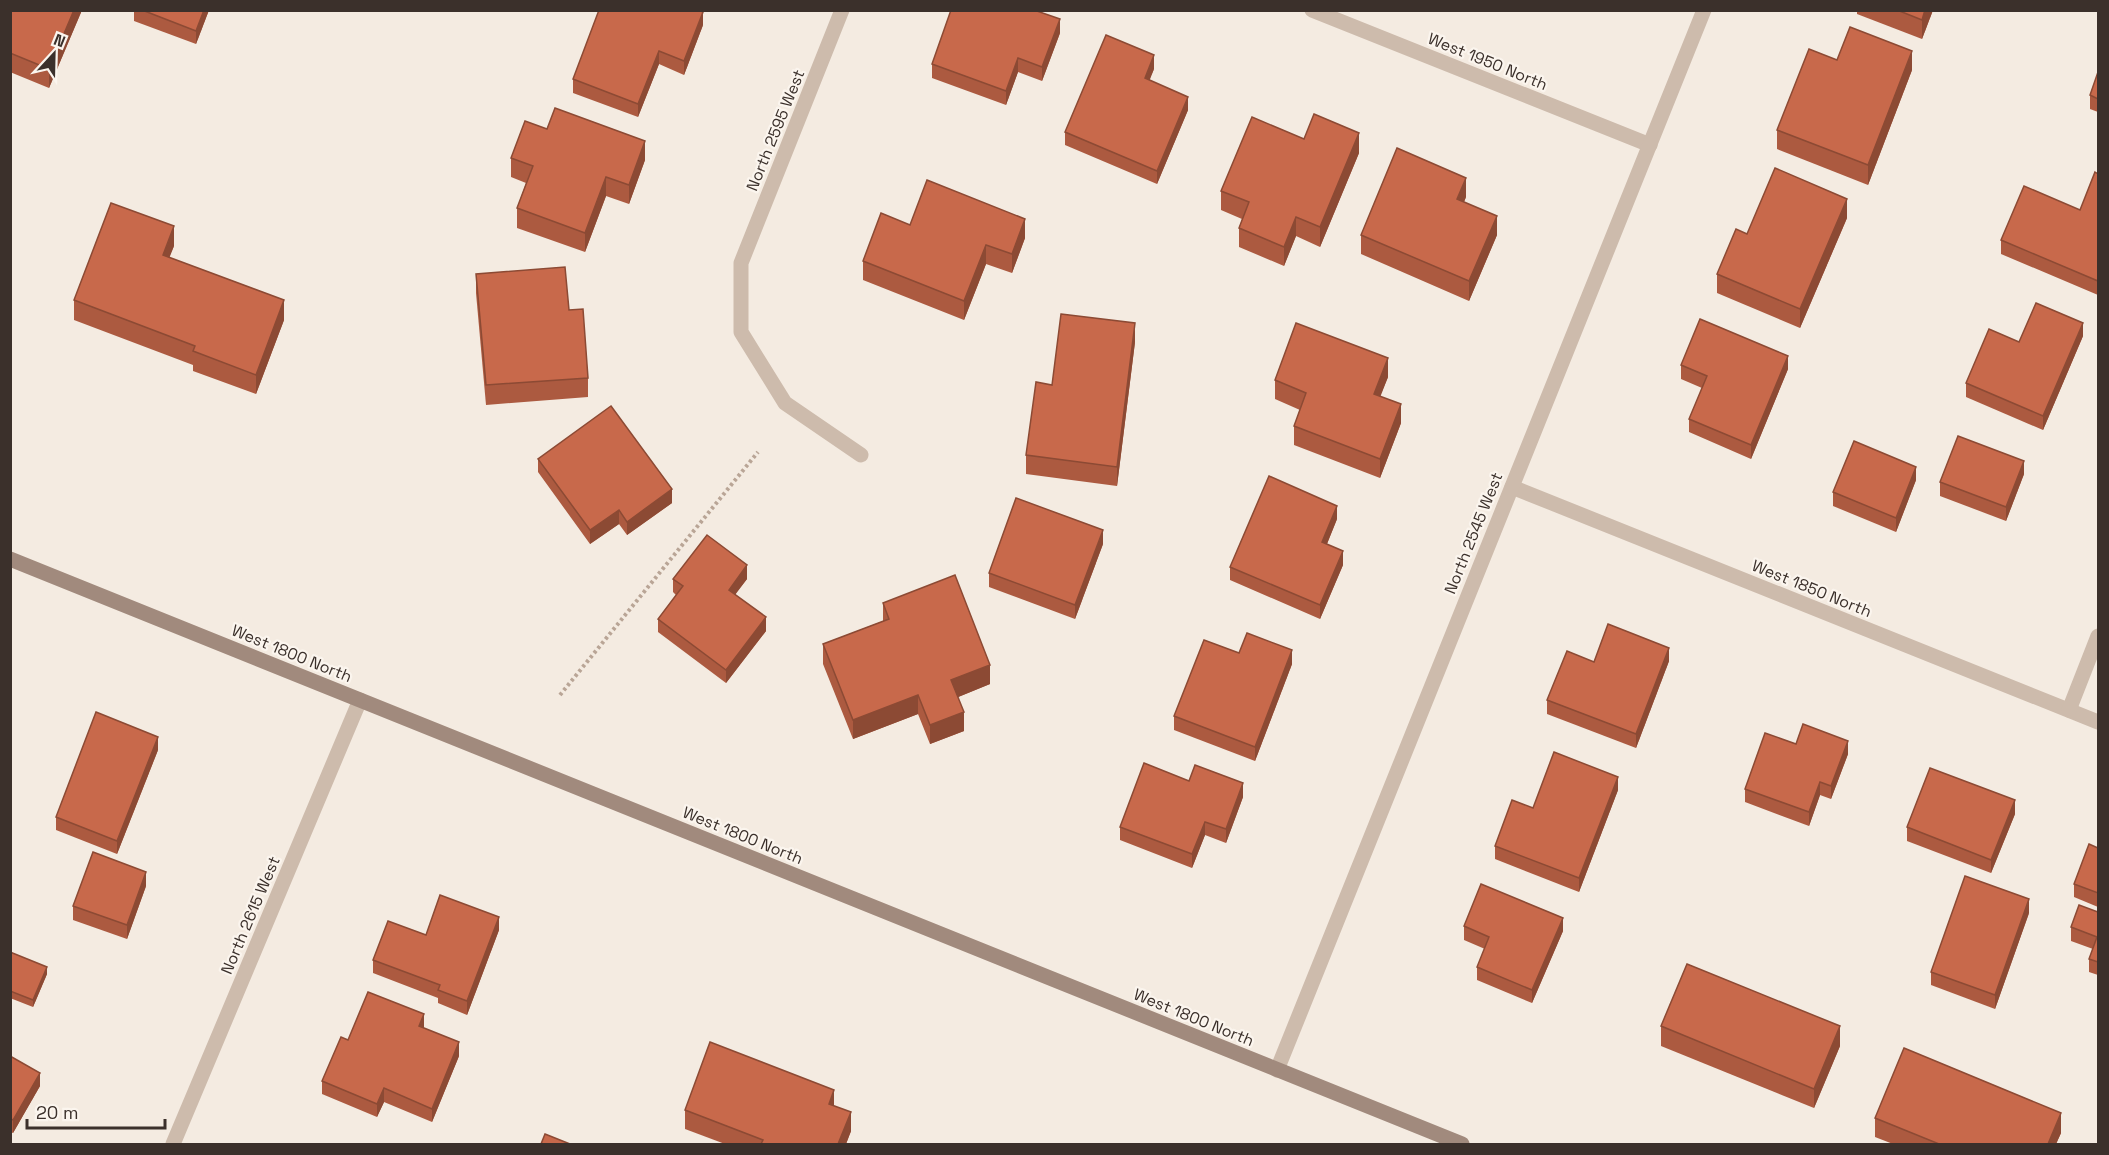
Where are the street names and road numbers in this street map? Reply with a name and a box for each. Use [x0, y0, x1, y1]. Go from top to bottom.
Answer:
street label: West 1950 North [1425, 28, 1551, 95]
street label: North 2595 West [742, 66, 809, 194]
street label: North 2545 West [1439, 469, 1507, 597]
street label: West 1850 North [1749, 555, 1875, 622]
street label: West 1800 North [229, 620, 355, 687]
street label: West 1800 North [680, 802, 806, 869]
street label: North 2615 West [216, 853, 285, 977]
street label: West 1800 North [1131, 984, 1257, 1051]

